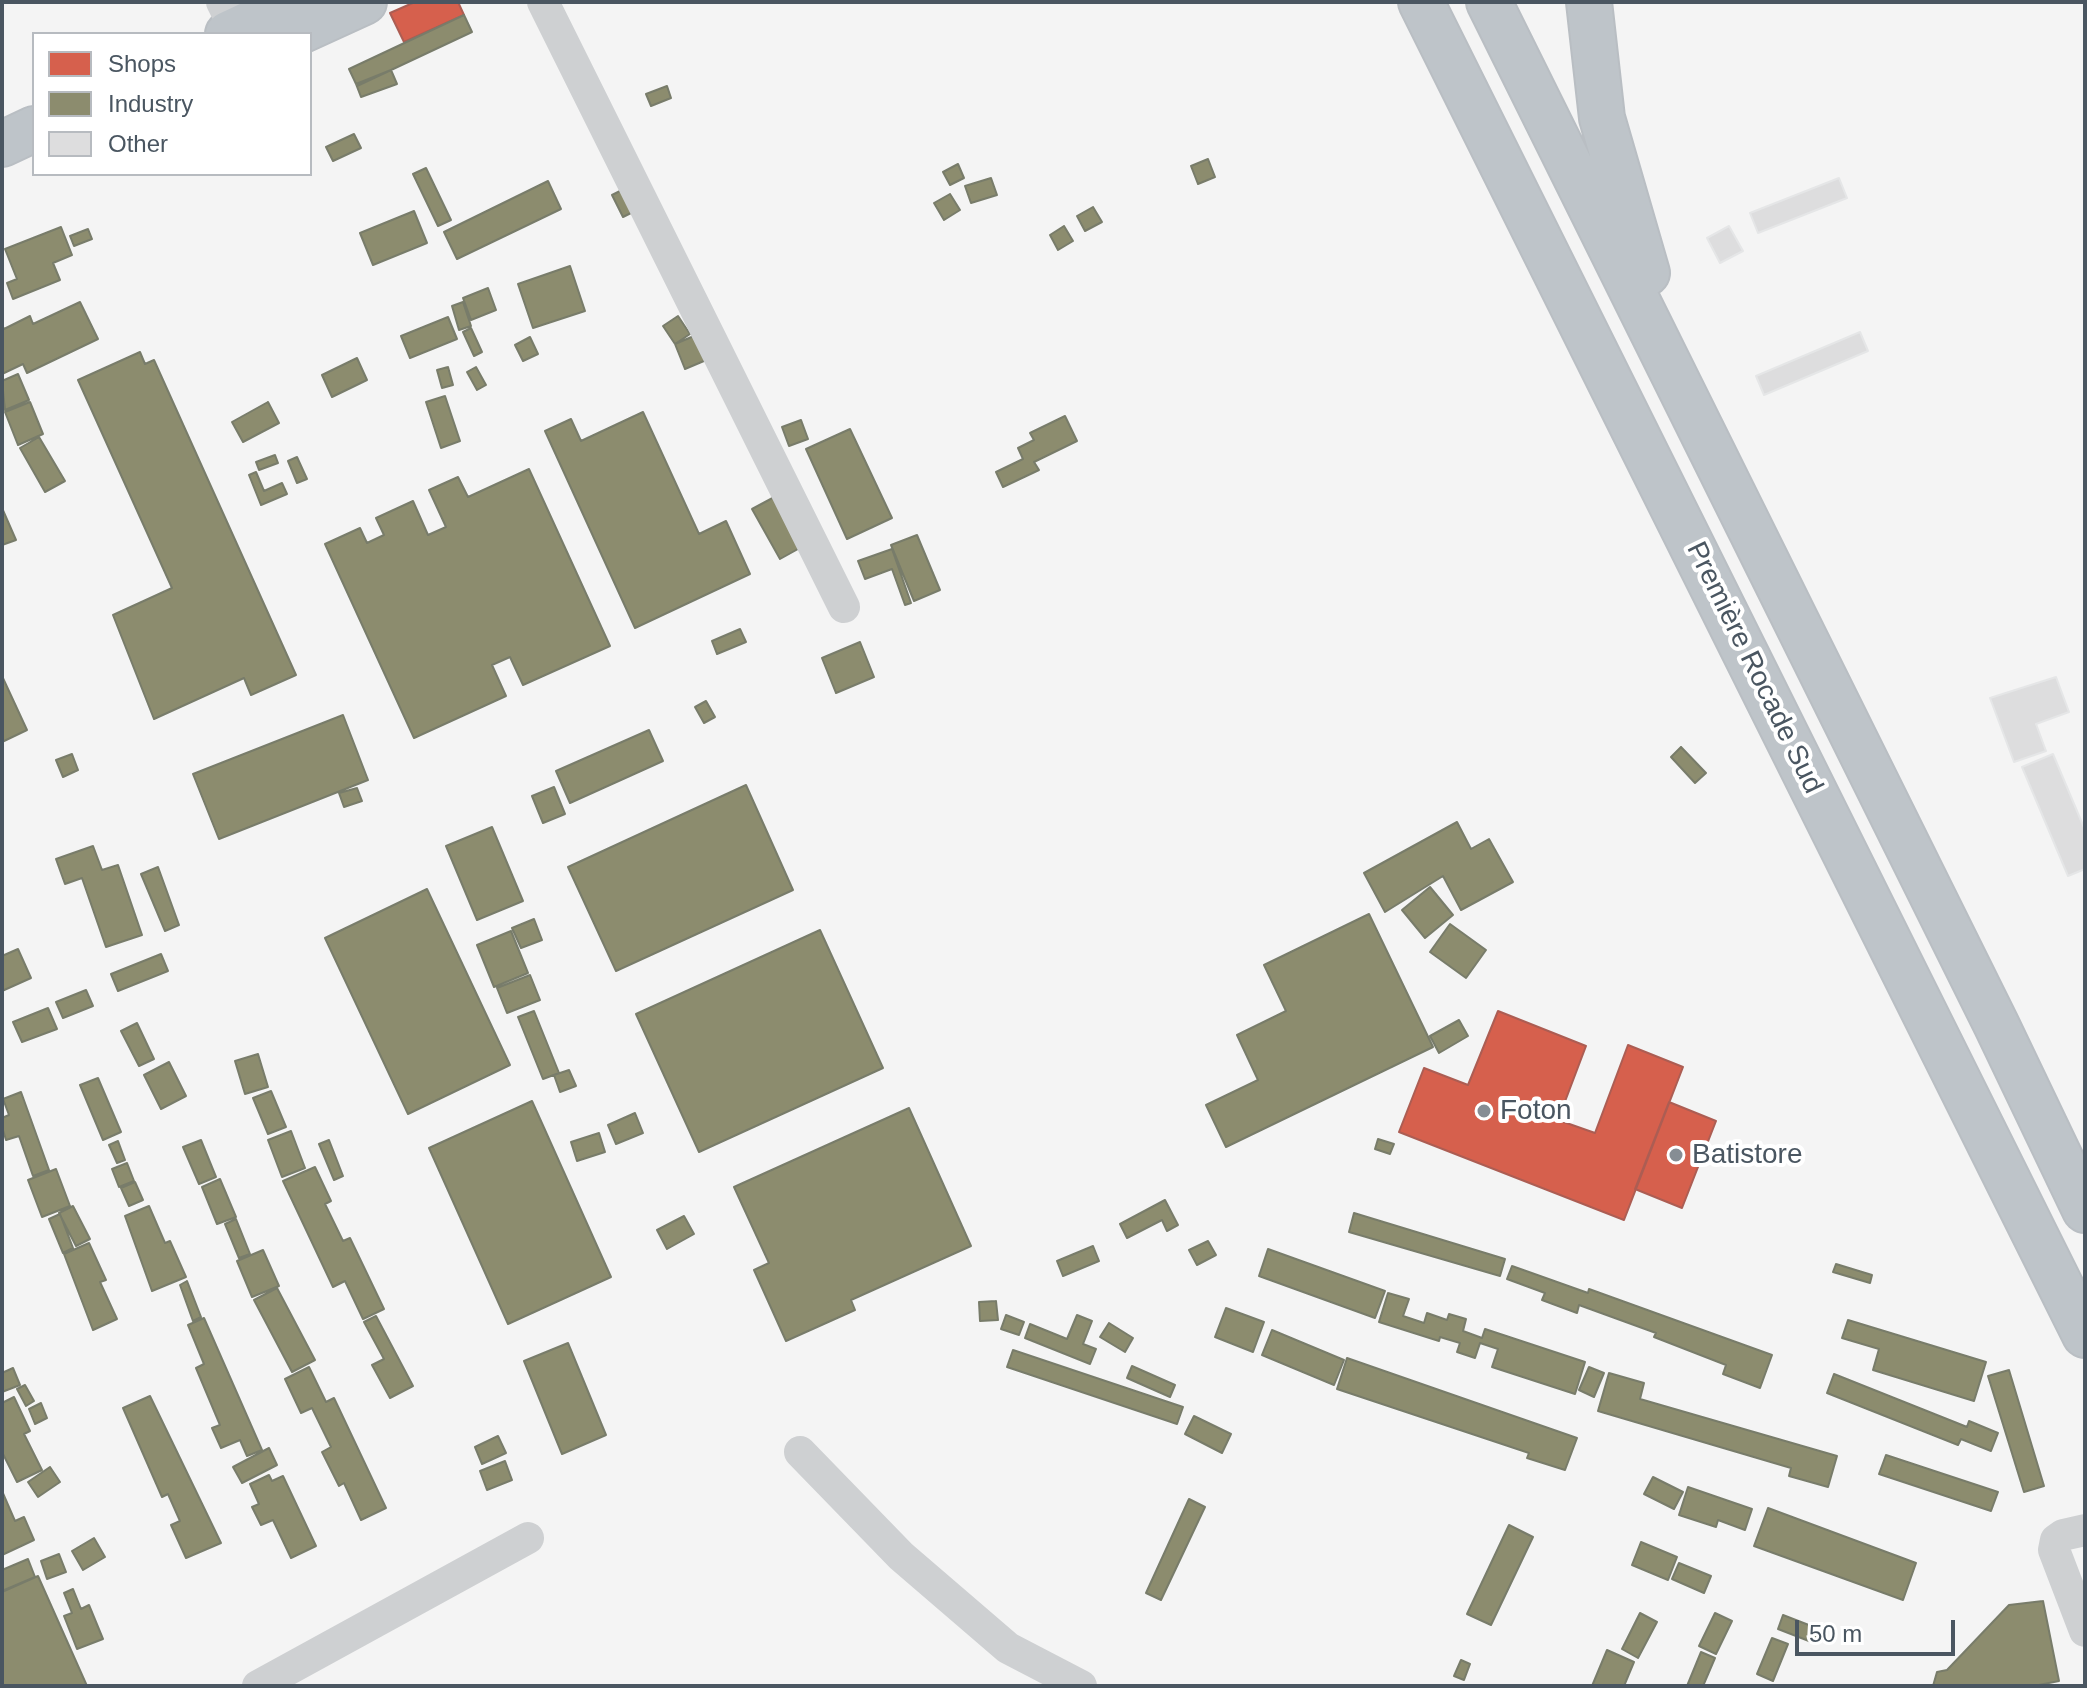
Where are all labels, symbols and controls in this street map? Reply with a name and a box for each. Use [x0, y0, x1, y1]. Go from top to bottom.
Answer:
legend [32, 32, 312, 176]
text: Shops [108, 50, 176, 77]
text: Industry [108, 90, 193, 117]
text: Other [108, 130, 168, 157]
street label: Première Rocade Sud [1679, 537, 1829, 799]
place label: Foton [1500, 1094, 1572, 1128]
marker: Foton [1475, 1102, 1493, 1120]
place label: Batistore [1692, 1138, 1802, 1172]
marker: Batistore [1667, 1146, 1685, 1164]
scale bar [1799, 1604, 1959, 1654]
text: 50 m [1809, 1620, 1862, 1647]

